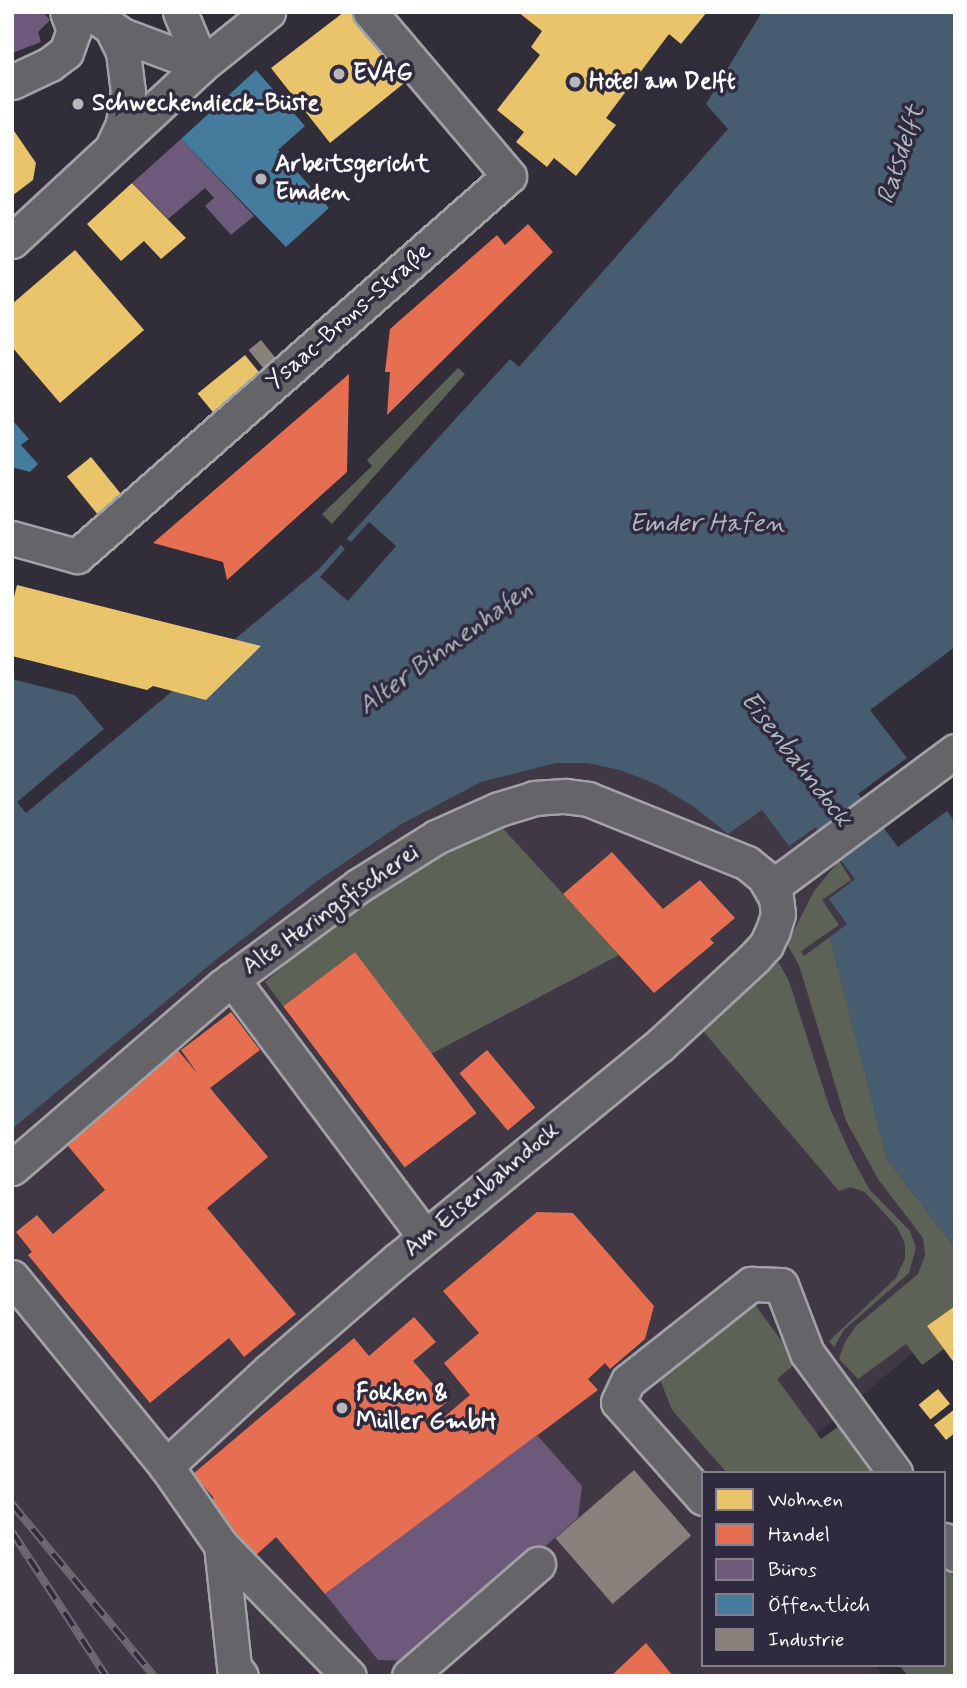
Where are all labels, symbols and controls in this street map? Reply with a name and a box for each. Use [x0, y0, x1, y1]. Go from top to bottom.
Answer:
place label: EVAG [353, 60, 412, 88]
marker: EVAG [331, 66, 347, 82]
place label: Hotel am Delft [589, 68, 739, 96]
marker: Hotel am Delft [567, 74, 583, 90]
place label: Schweckendieck-Büste [92, 90, 319, 118]
marker: Schweckendieck-Büste [70, 96, 86, 112]
water label: Ratsdelft [871, 102, 933, 208]
place label: Arbeitsgericht Emden [275, 151, 429, 207]
marker: Arbeitsgericht Emden [253, 171, 269, 187]
street label: Ysaac-Brons-Straße [261, 238, 437, 396]
water label: Emder Hafen [630, 509, 784, 541]
water label: Alter Binnenhafen [352, 575, 540, 723]
water label: Eisenbahndock [732, 686, 858, 834]
street label: Alte Heringsfischerei [235, 837, 427, 983]
street label: Am Eisenbahndock [399, 1117, 565, 1263]
place label: Fokken & Müller GmbH [356, 1380, 496, 1436]
marker: Fokken & Müller GmbH [334, 1400, 350, 1416]
legend [701, 1471, 946, 1667]
text: Wohnen [768, 1486, 843, 1514]
text: Handel [768, 1521, 830, 1549]
text: Büros [768, 1556, 817, 1584]
text: Öffentlich [768, 1591, 870, 1619]
text: Industrie [768, 1626, 844, 1654]

